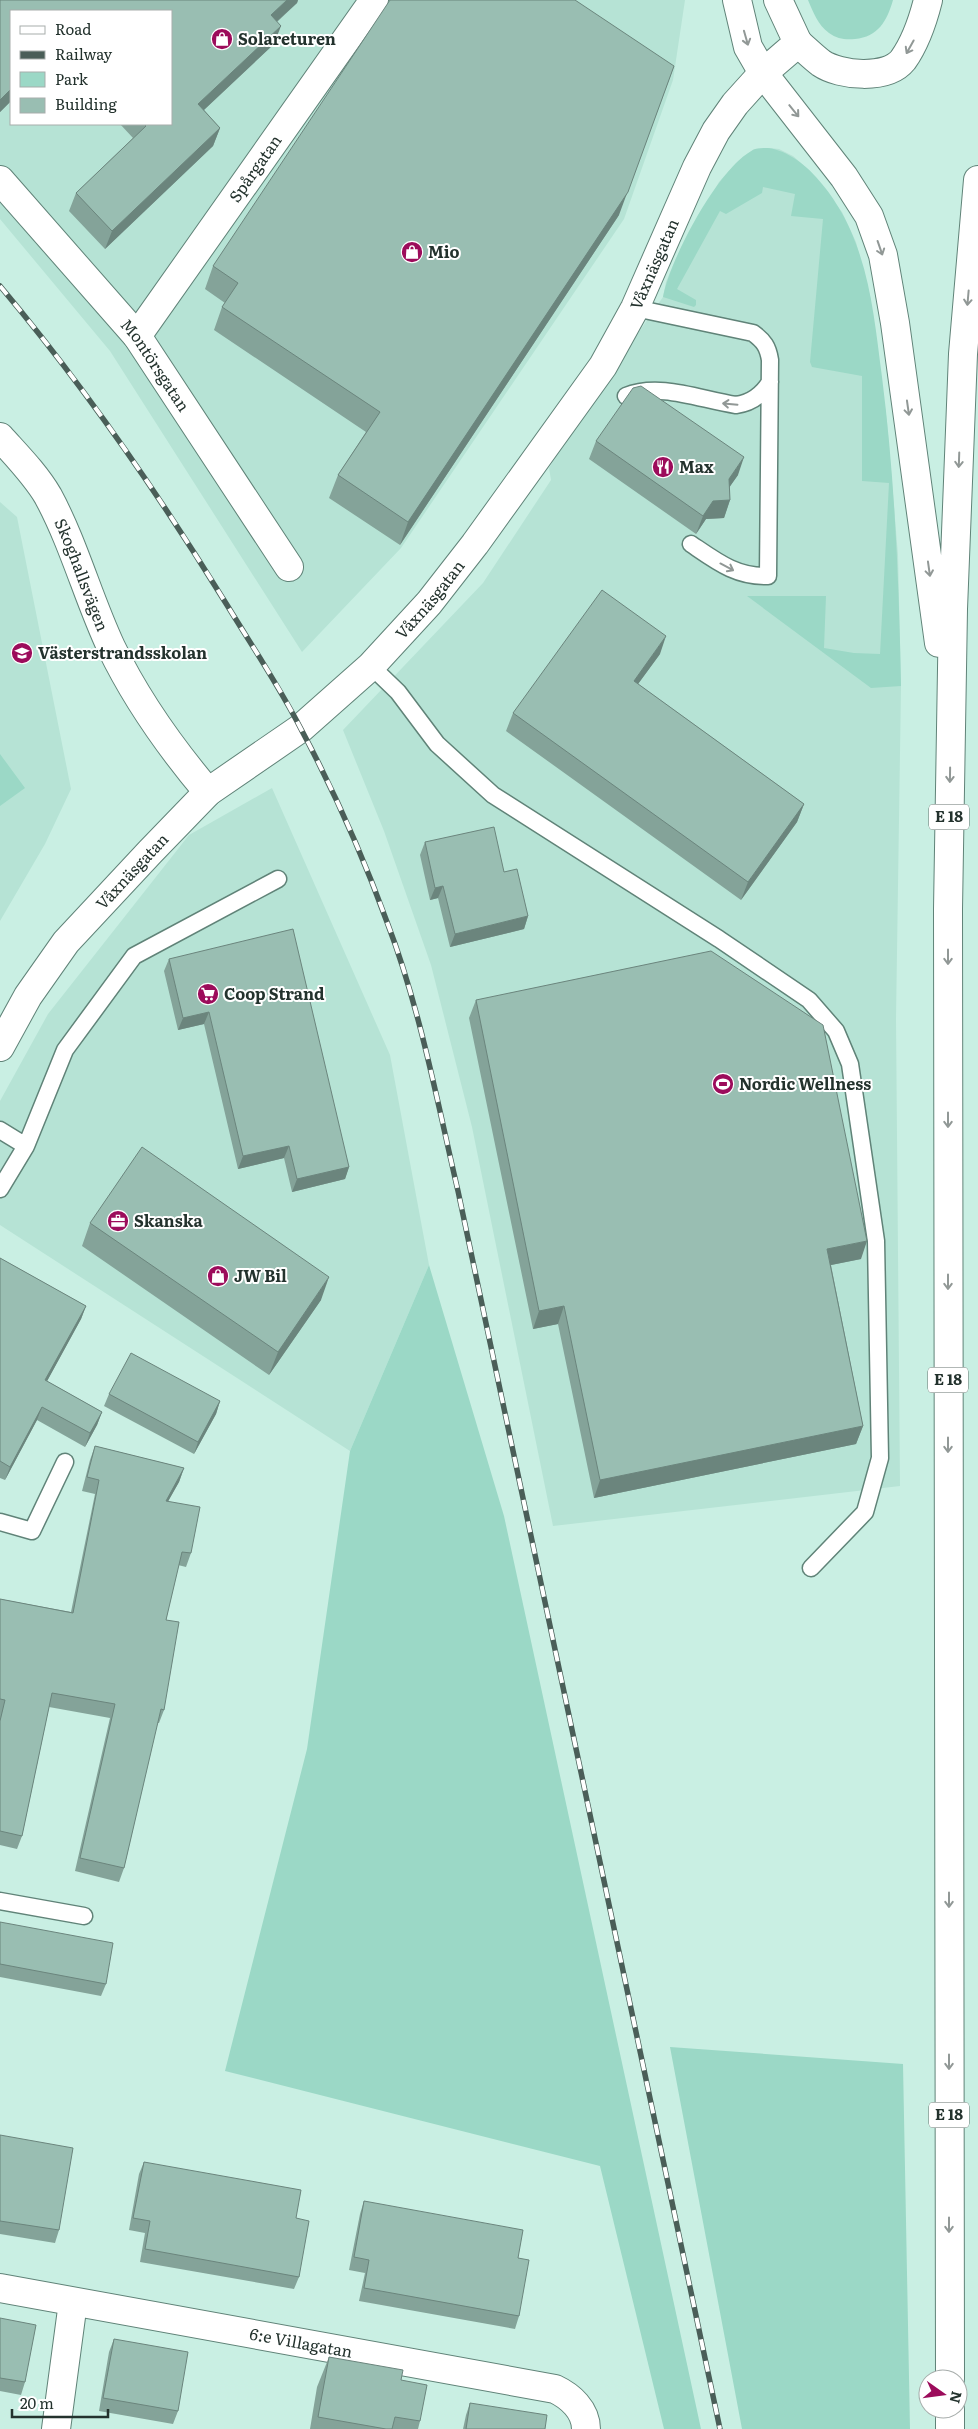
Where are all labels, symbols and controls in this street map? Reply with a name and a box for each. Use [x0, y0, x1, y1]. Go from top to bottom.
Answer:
legend [10, 10, 172, 125]
text: Road [55, 17, 91, 40]
place label: Solareturen [238, 26, 336, 50]
shop icon: Solareturen [210, 27, 234, 51]
one-way arrow [741, 30, 751, 46]
one-way arrow [905, 39, 914, 54]
text: Railway [55, 42, 113, 65]
text: Park [55, 67, 89, 90]
text: Building [55, 92, 117, 115]
one-way arrow [789, 104, 800, 117]
street label: Spårgatan [222, 129, 287, 207]
street label: Våxnäsgatan [623, 214, 684, 313]
place label: Mio [428, 239, 459, 263]
shop icon: Mio [400, 240, 424, 264]
one-way arrow [876, 240, 885, 255]
one-way arrow [963, 290, 973, 306]
street label: Montörsgatan [116, 313, 197, 416]
one-way arrow [723, 399, 739, 409]
one-way arrow [903, 399, 913, 415]
one-way arrow [954, 452, 964, 468]
place label: Max [679, 454, 714, 478]
restaurant icon: Max [651, 455, 675, 479]
street label: Skoghallsvägen [50, 514, 116, 635]
street label: Våxnäsgatan [389, 554, 470, 644]
one-way arrow [924, 560, 934, 576]
one-way arrow [719, 563, 734, 572]
place label: Västerstrandsskolan [38, 640, 207, 664]
school or university icon: Västerstrandsskolan [10, 641, 34, 665]
one-way arrow [945, 766, 955, 783]
road number: E 18 [929, 804, 969, 830]
street label: Våxnäsgatan [89, 827, 174, 914]
one-way arrow [943, 949, 953, 965]
place label: Coop Strand [224, 981, 325, 1005]
supermarket icon: Coop Strand [196, 982, 220, 1006]
place label: Nordic Wellness [739, 1071, 871, 1095]
sports icon: Nordic Wellness [711, 1072, 735, 1096]
one-way arrow [943, 1112, 953, 1128]
place label: Skanska [134, 1208, 203, 1232]
office icon: Skanska [106, 1209, 130, 1233]
place label: JW Bil [234, 1263, 287, 1287]
shop icon: JW Bil [206, 1264, 230, 1288]
one-way arrow [943, 1274, 953, 1290]
road number: E 18 [928, 1368, 968, 1392]
one-way arrow [943, 1436, 953, 1453]
one-way arrow [944, 1891, 954, 1907]
one-way arrow [944, 2054, 954, 2070]
road number: E 18 [929, 2102, 969, 2128]
one-way arrow [944, 2216, 954, 2232]
street label: 6:e Villagatan [248, 2321, 355, 2363]
north arrow [918, 2369, 968, 2419]
scale bar [12, 2386, 109, 2418]
text: N [945, 2389, 968, 2406]
text: 20 m [20, 2391, 54, 2414]

